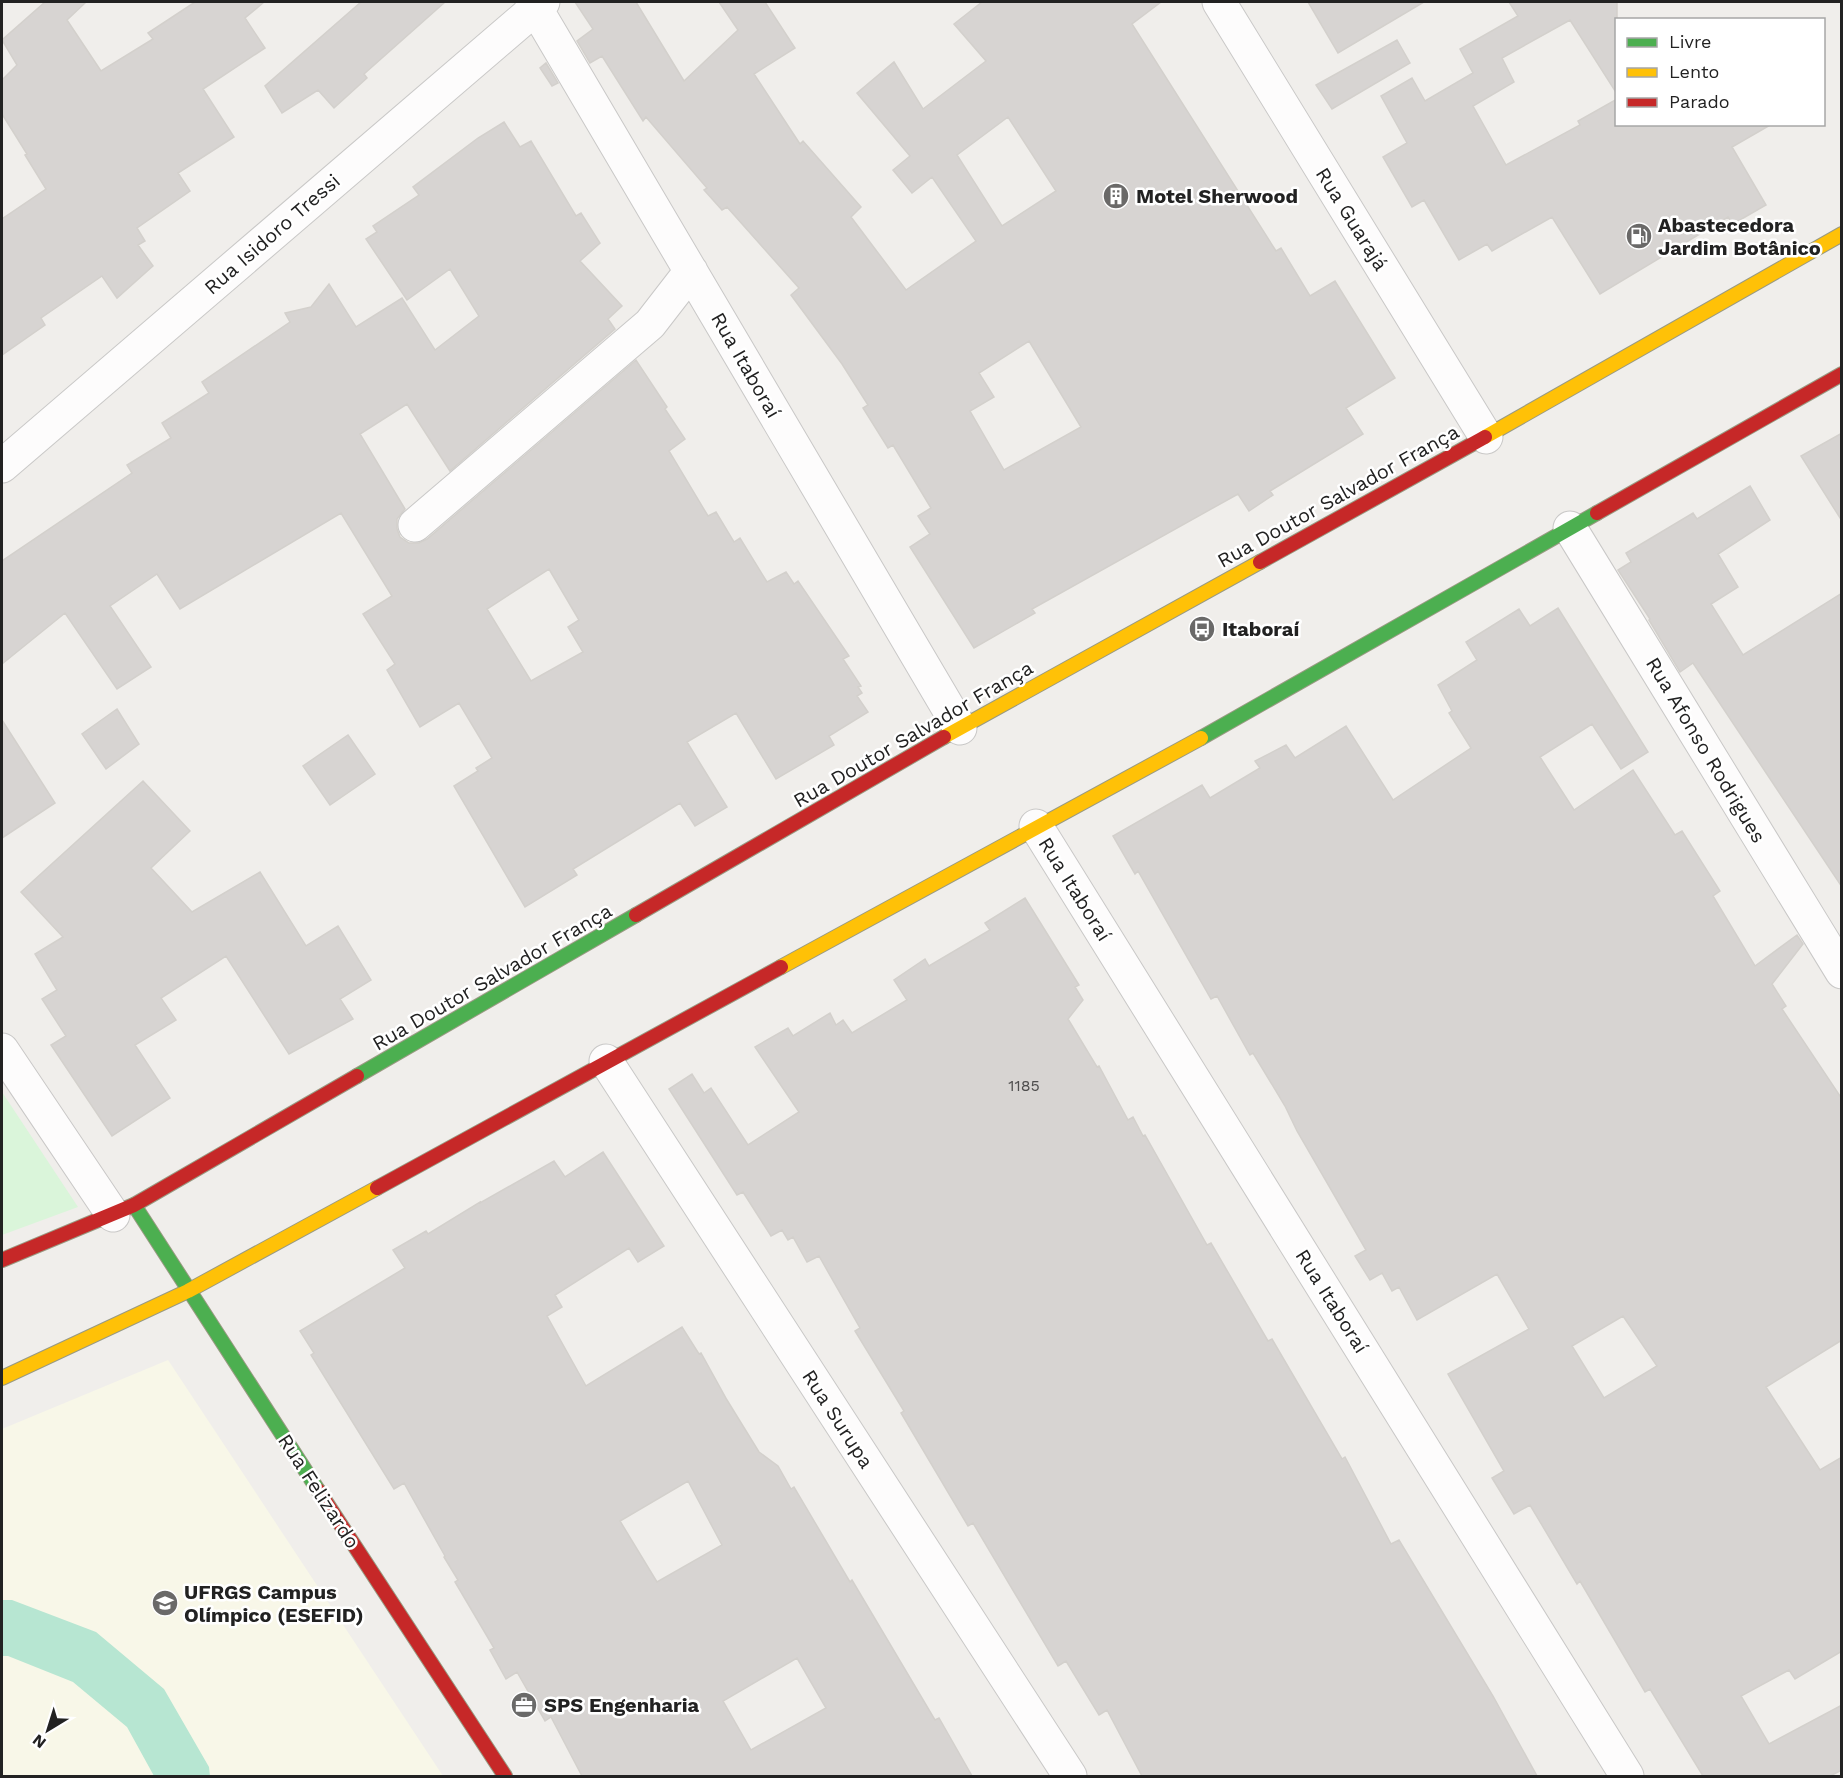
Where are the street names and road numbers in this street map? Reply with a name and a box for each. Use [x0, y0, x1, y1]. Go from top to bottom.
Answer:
street label: Rua Guarajá [1311, 163, 1393, 275]
street label: Rua Isidoro Tressi [199, 169, 345, 299]
street label: Rua Itaboraí [706, 308, 786, 422]
street label: Rua Doutor Salvador França [1213, 419, 1463, 573]
street label: Rua Afonso Rodrigues [1641, 653, 1771, 847]
street label: Rua Doutor Salvador França [789, 656, 1037, 812]
street label: Rua Itaboraí [1034, 833, 1116, 945]
street label: Rua Doutor Salvador França [368, 899, 616, 1055]
street label: Rua Itaboraí [1291, 1245, 1373, 1357]
street label: Rua Surupa [797, 1365, 879, 1473]
street label: Rua Felizardo [273, 1429, 365, 1553]

